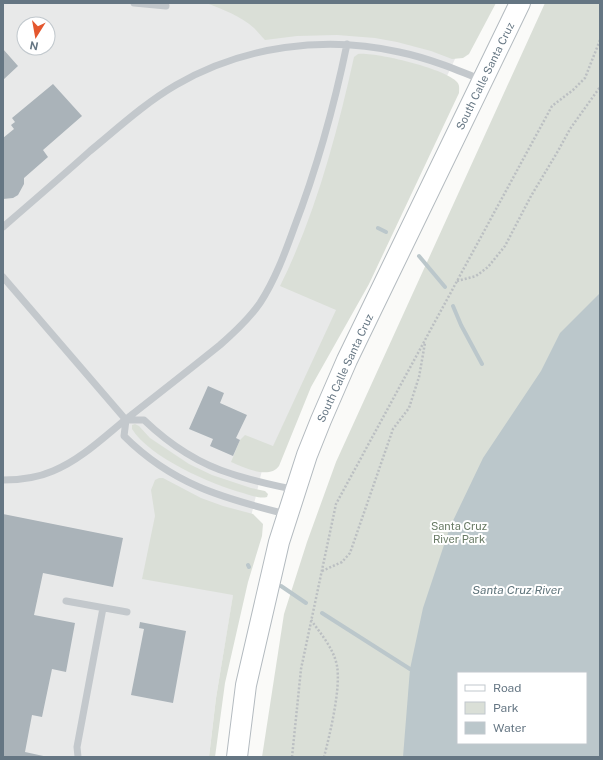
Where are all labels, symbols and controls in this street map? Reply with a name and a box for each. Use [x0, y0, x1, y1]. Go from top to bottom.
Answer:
north arrow [16, 16, 56, 56]
street label: South Calle Santa Cruz [454, 20, 516, 132]
text: N [29, 39, 39, 53]
street label: South Calle Santa Cruz [315, 312, 375, 424]
park label: Santa Cruz River Park [431, 520, 487, 545]
water label: Santa Cruz River [472, 583, 562, 597]
legend [457, 672, 587, 744]
text: Road [493, 681, 521, 695]
text: Park [493, 701, 519, 715]
text: Water [493, 721, 527, 735]

